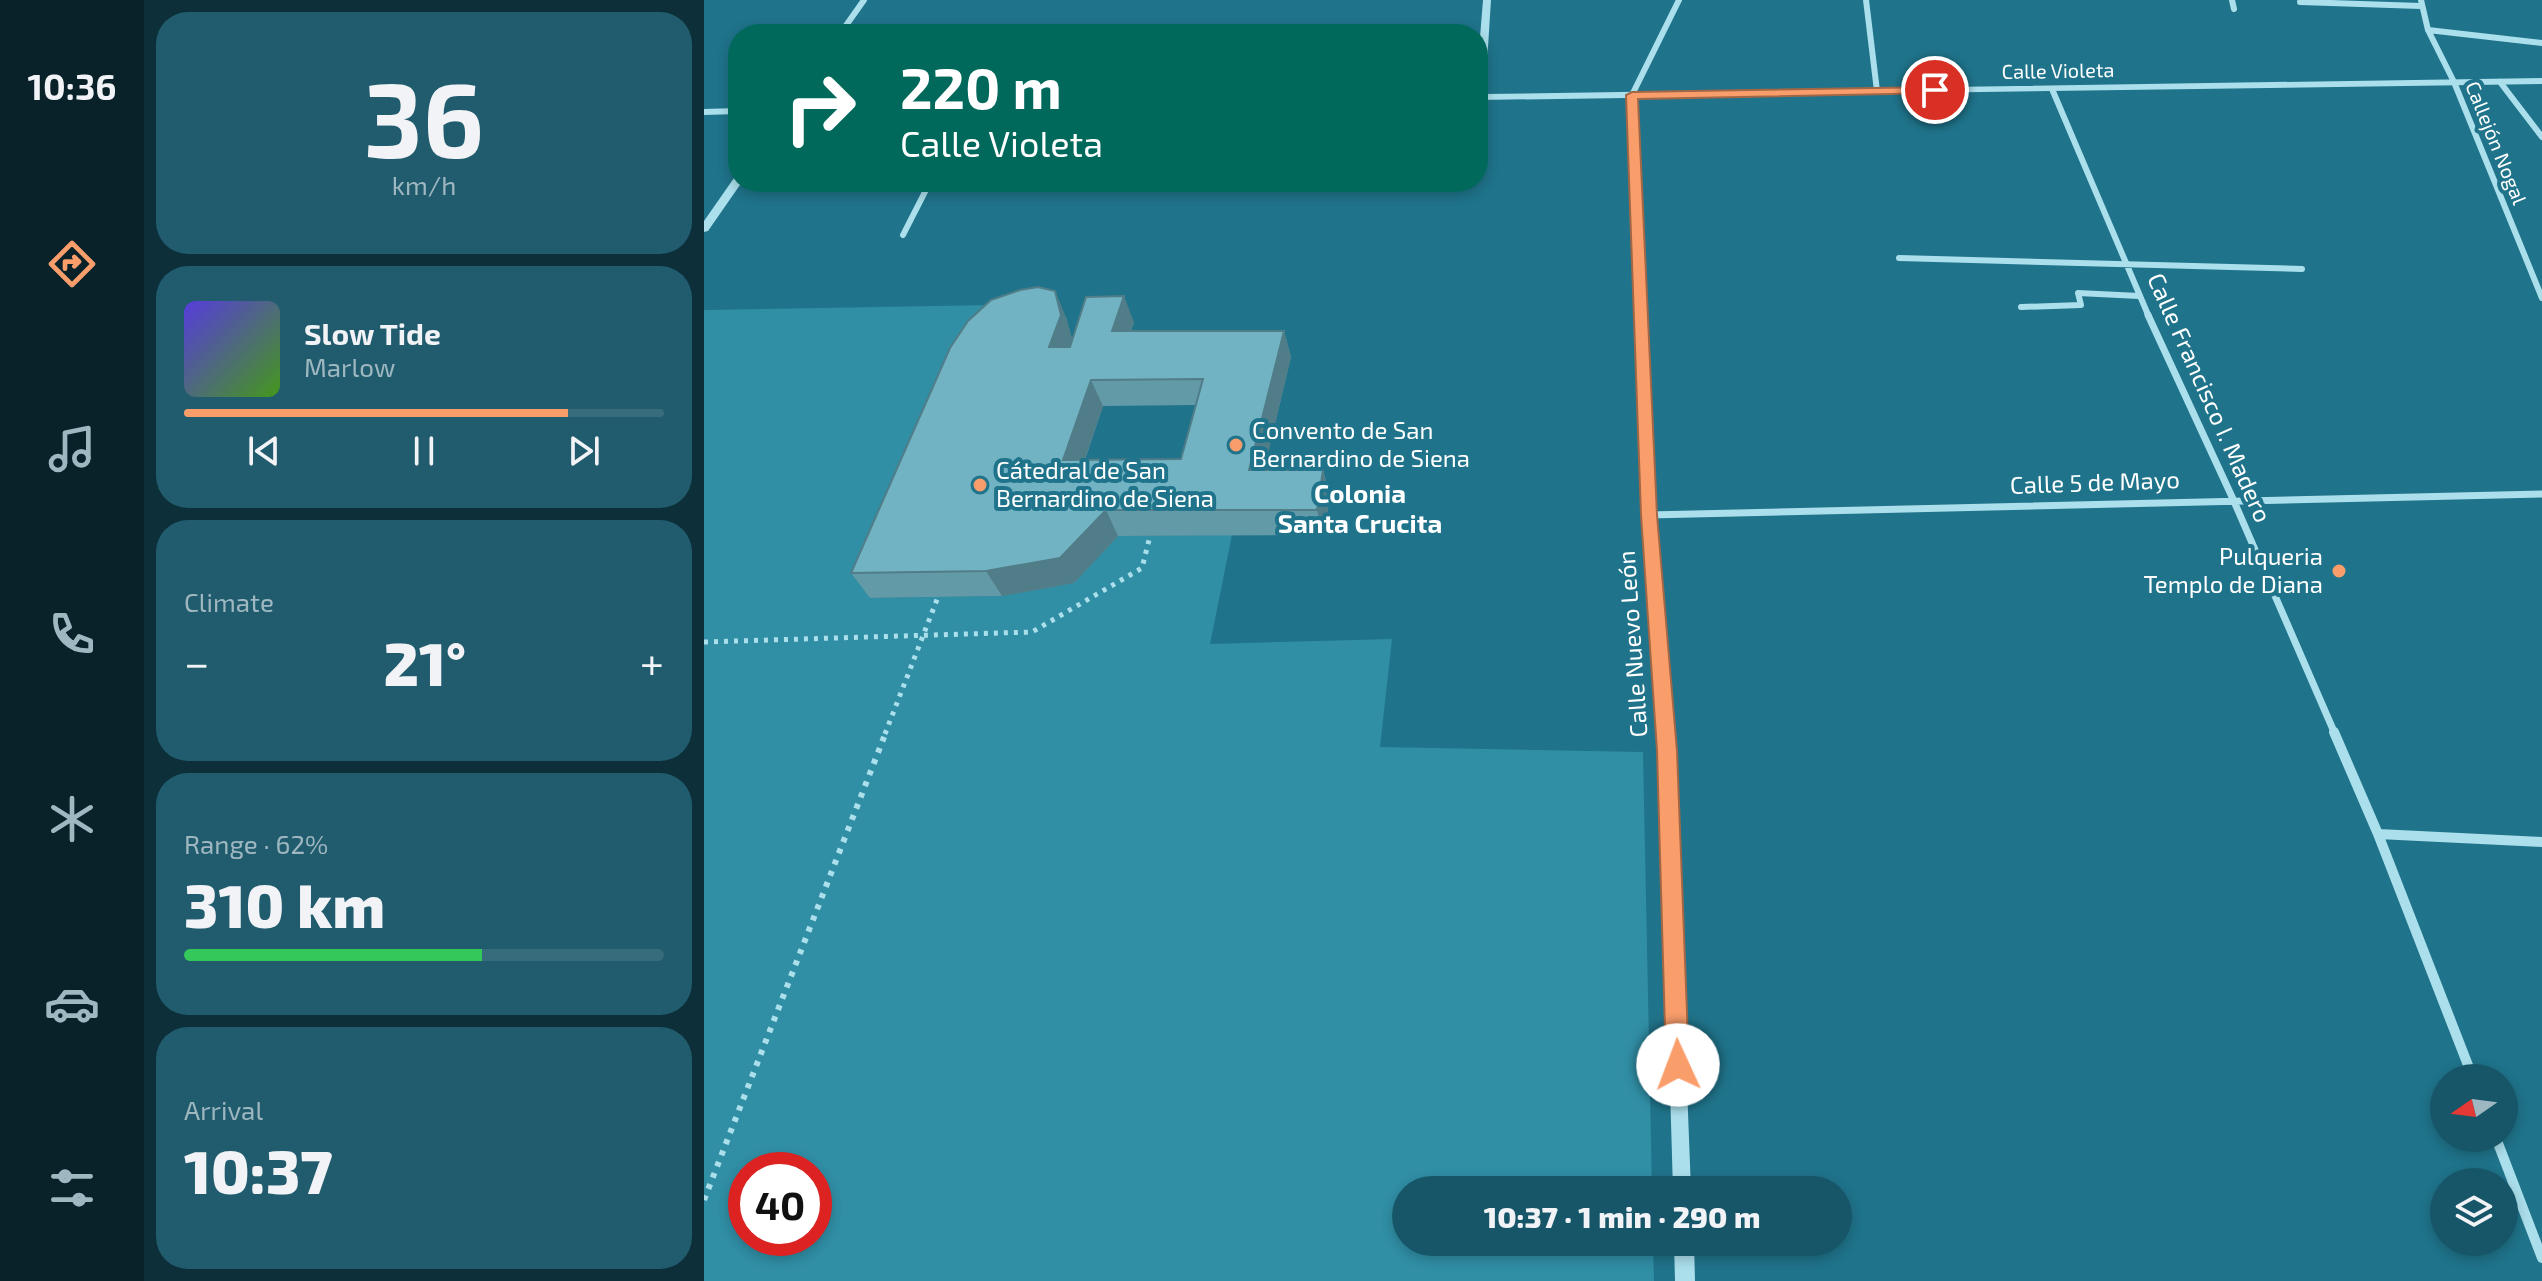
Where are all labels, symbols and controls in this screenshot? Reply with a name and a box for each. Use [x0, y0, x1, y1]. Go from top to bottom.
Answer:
text: 220 m [900, 53, 1062, 120]
text: 36 [364, 54, 484, 179]
icon: right [768, 56, 872, 160]
pin [1901, 56, 1969, 124]
street label: Calle Violeta [2001, 57, 2115, 83]
text: 10:36 [27, 64, 117, 107]
icon: arrive [1913, 68, 1957, 112]
street label: Callejón Nogal [2461, 77, 2533, 208]
text: Calle Violeta [900, 121, 1103, 164]
text: km/h [392, 169, 456, 200]
icon: directions [44, 236, 100, 292]
street label: Calle Francisco I. Madero [2142, 268, 2279, 527]
text: Slow Tide [304, 315, 441, 351]
text: Marlow [304, 351, 395, 382]
place label: Convento de San Bernardino de Siena [1252, 415, 1470, 472]
icon: music [44, 421, 100, 477]
icon: previous [242, 429, 286, 473]
icon: pause [402, 429, 446, 473]
icon: next [562, 429, 606, 473]
marker: Convento de San Bernardino de Siena [1227, 436, 1245, 454]
place label: Cátedral de San Bernardino de Siena [996, 455, 1214, 512]
street label: Calle 5 de Mayo [2010, 464, 2180, 499]
marker: Cátedral de San Bernardino de Siena [971, 476, 989, 494]
district label: Colonia Santa Crucita [1278, 477, 1442, 538]
place label: Pulqueria Templo de Diana [2144, 541, 2323, 598]
street label: Calle Nuevo León [1611, 550, 1652, 738]
marker: Pulqueria Templo de Diana [2330, 562, 2348, 580]
text: Climate [184, 586, 274, 617]
icon: phone [44, 606, 100, 662]
text: 21° [383, 626, 466, 698]
text: − [184, 635, 210, 688]
text: + [640, 635, 664, 688]
icon: climate [44, 791, 100, 847]
text: Range · 62% [184, 828, 328, 859]
text: 310 km [184, 868, 385, 940]
icon: car [44, 976, 100, 1032]
position arrow [1636, 1023, 1720, 1107]
north arrow [2430, 1064, 2518, 1152]
map controls [2430, 1064, 2518, 1256]
text: Arrival [184, 1094, 263, 1125]
text: 10:37 [184, 1134, 332, 1206]
speed limit sign: 40 [728, 1152, 832, 1256]
icon: filters [44, 1160, 100, 1216]
button: layers [2430, 1168, 2518, 1256]
text: 10:37 · 1 min · 290 m [1484, 1198, 1760, 1234]

